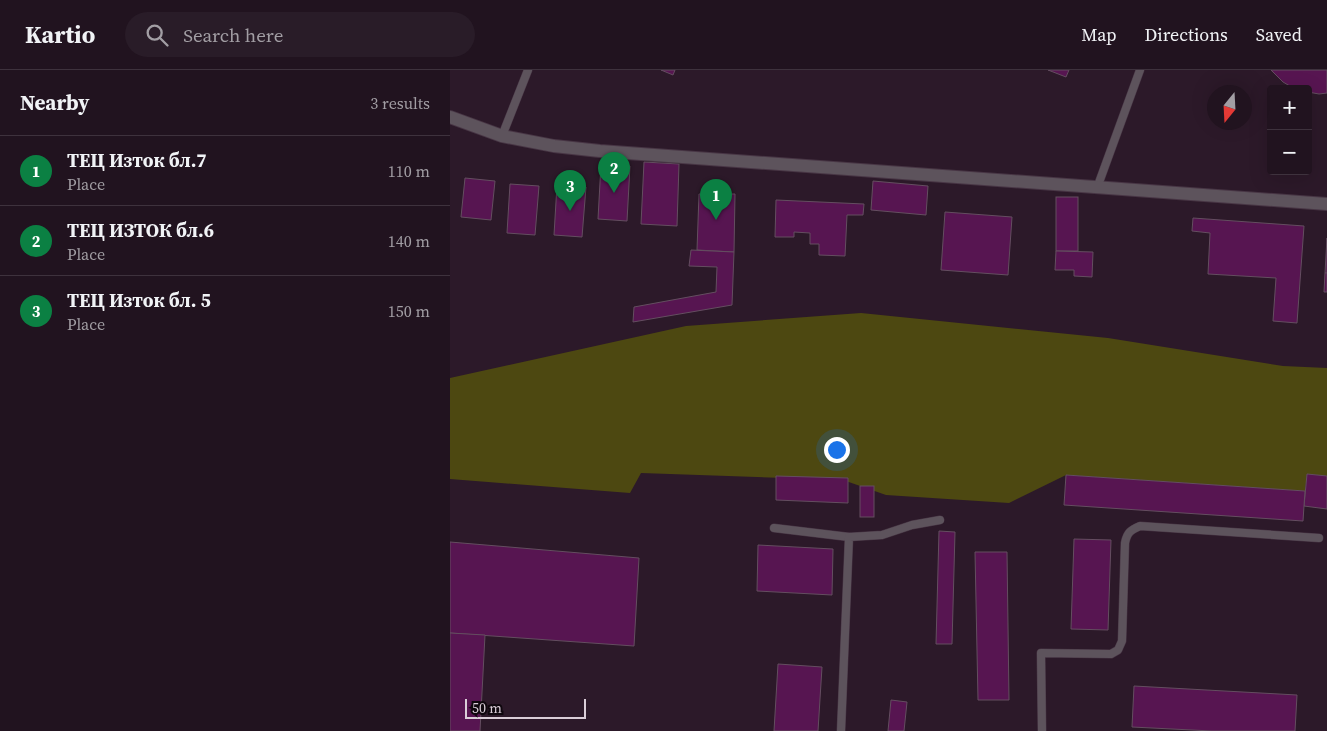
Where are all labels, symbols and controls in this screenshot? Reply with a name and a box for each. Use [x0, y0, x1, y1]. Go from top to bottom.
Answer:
search box [125, 12, 475, 57]
text: Kartio [25, 18, 95, 51]
icon: search [143, 21, 171, 49]
text: Search here [183, 22, 283, 48]
text: Map [1081, 22, 1117, 47]
text: Directions [1145, 22, 1228, 47]
text: Saved [1256, 22, 1302, 47]
north arrow [1207, 85, 1252, 130]
map controls [1267, 85, 1312, 175]
button: + [1267, 85, 1312, 130]
text: Nearby [20, 88, 90, 117]
text: 3 results [370, 92, 430, 114]
button: − [1267, 130, 1312, 175]
text: ТЕЦ Изток бл.7 [67, 147, 207, 173]
pin: 2 [598, 152, 630, 193]
text: 1 [32, 160, 40, 182]
text: 110 m [388, 160, 430, 182]
pin: 3 [554, 170, 586, 211]
text: Place [67, 173, 105, 195]
pin: 1 [700, 179, 732, 220]
text: ТЕЦ ИЗТОК бл.6 [67, 217, 214, 243]
text: 2 [32, 230, 40, 252]
text: 140 m [388, 230, 430, 252]
text: Place [67, 243, 105, 265]
text: ТЕЦ Изток бл. 5 [67, 287, 211, 313]
text: 3 [32, 300, 40, 322]
text: 150 m [388, 300, 430, 322]
text: Place [67, 313, 105, 335]
your location [824, 437, 850, 463]
scale bar [465, 696, 586, 719]
text: 50 m [472, 698, 502, 718]

